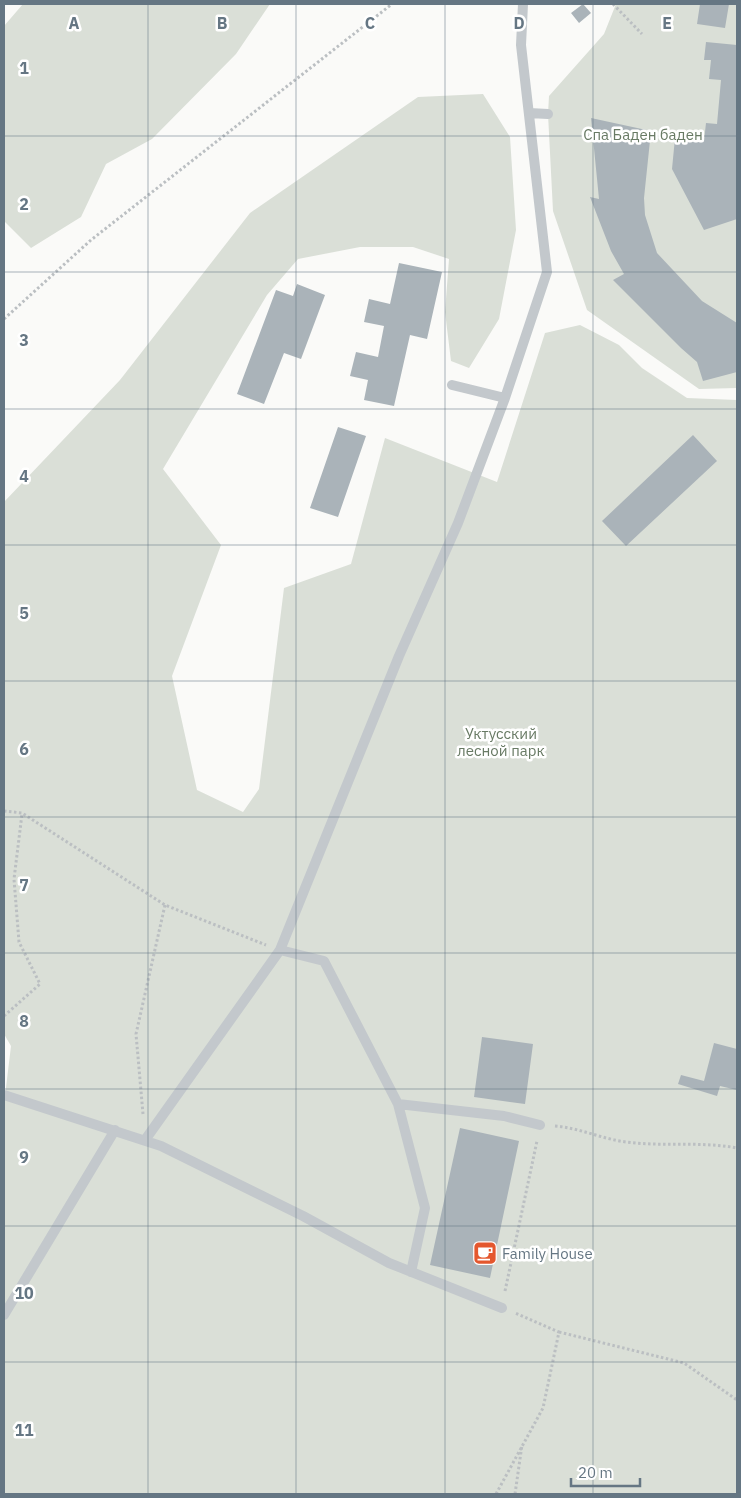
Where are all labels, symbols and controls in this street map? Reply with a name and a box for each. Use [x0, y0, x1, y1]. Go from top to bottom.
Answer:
text: A [69, 13, 80, 33]
text: B [217, 13, 228, 33]
text: C [365, 13, 375, 33]
text: D [513, 13, 525, 33]
text: E [662, 13, 672, 33]
text: 1 [19, 58, 29, 78]
park label: Спа Баден баден [583, 125, 703, 144]
text: 2 [19, 194, 29, 214]
text: 3 [19, 330, 29, 350]
text: 4 [19, 466, 29, 486]
text: 5 [19, 603, 29, 623]
park label: Уктусский лесной парк [457, 724, 545, 760]
text: 6 [19, 739, 29, 759]
text: 7 [19, 875, 29, 895]
text: 8 [19, 1011, 29, 1031]
text: 9 [19, 1147, 29, 1167]
cafe icon: Family House [472, 1240, 498, 1266]
place label: Family House [502, 1244, 593, 1263]
text: 10 [14, 1283, 34, 1303]
text: 11 [14, 1420, 34, 1440]
scale bar [571, 1456, 640, 1488]
text: 20 m [578, 1463, 613, 1482]

